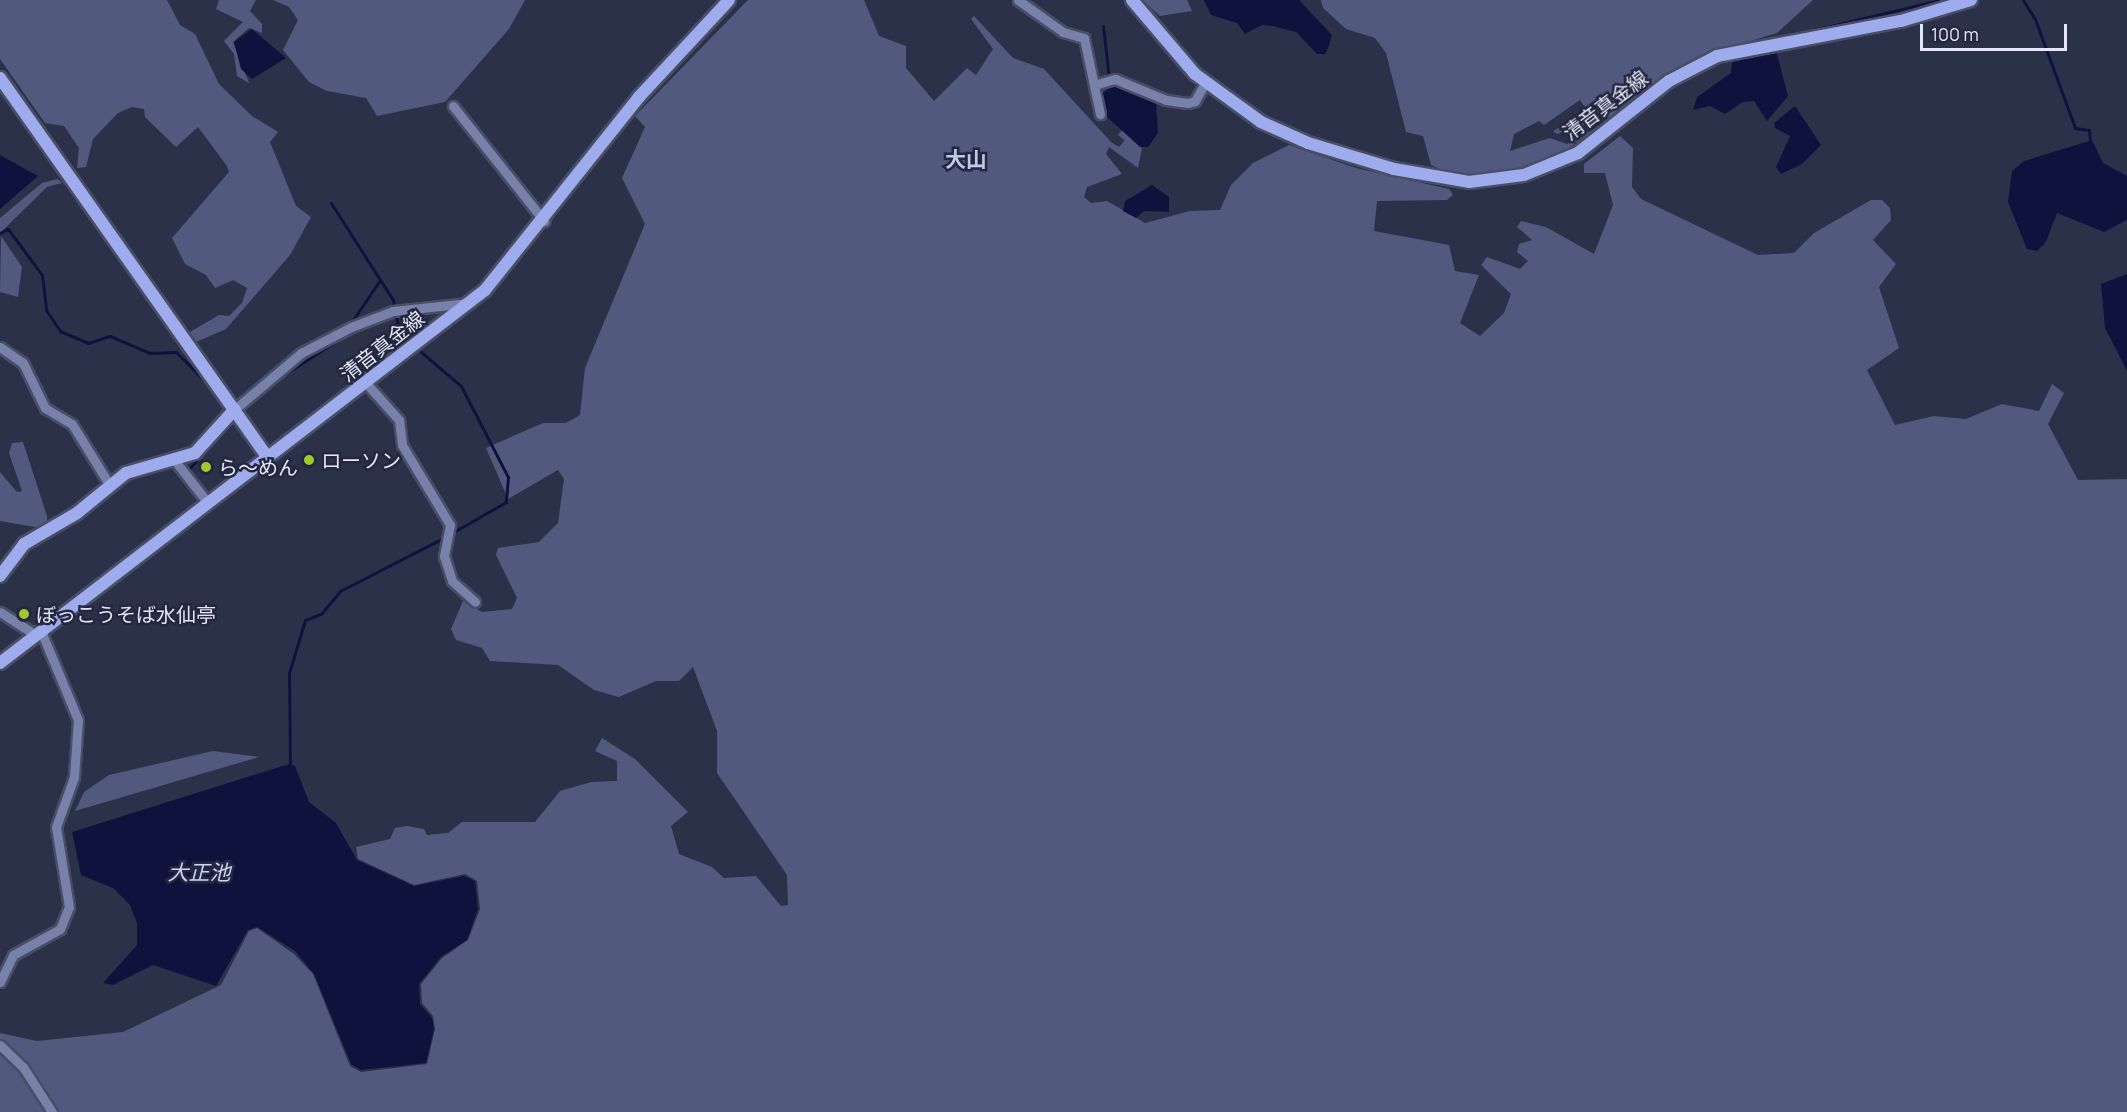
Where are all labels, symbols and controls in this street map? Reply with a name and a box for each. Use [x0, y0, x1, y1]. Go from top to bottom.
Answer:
scale bar [1923, 12, 2070, 50]
text: 100 m [1931, 22, 1979, 46]
street label: 清音真金線 [1558, 65, 1652, 145]
district label: 大山 [945, 146, 987, 172]
street label: 清音真金線 [335, 306, 429, 386]
place label: ローソン [321, 448, 401, 472]
marker: ローソン [302, 453, 316, 467]
place label: ら～めん [218, 455, 298, 479]
marker: ら～めん [199, 460, 213, 474]
place label: ぼっこうそば水仙亭 [36, 602, 216, 626]
marker: ぼっこうそば水仙亭 [17, 607, 31, 621]
water label: 大正池 [168, 859, 230, 885]

